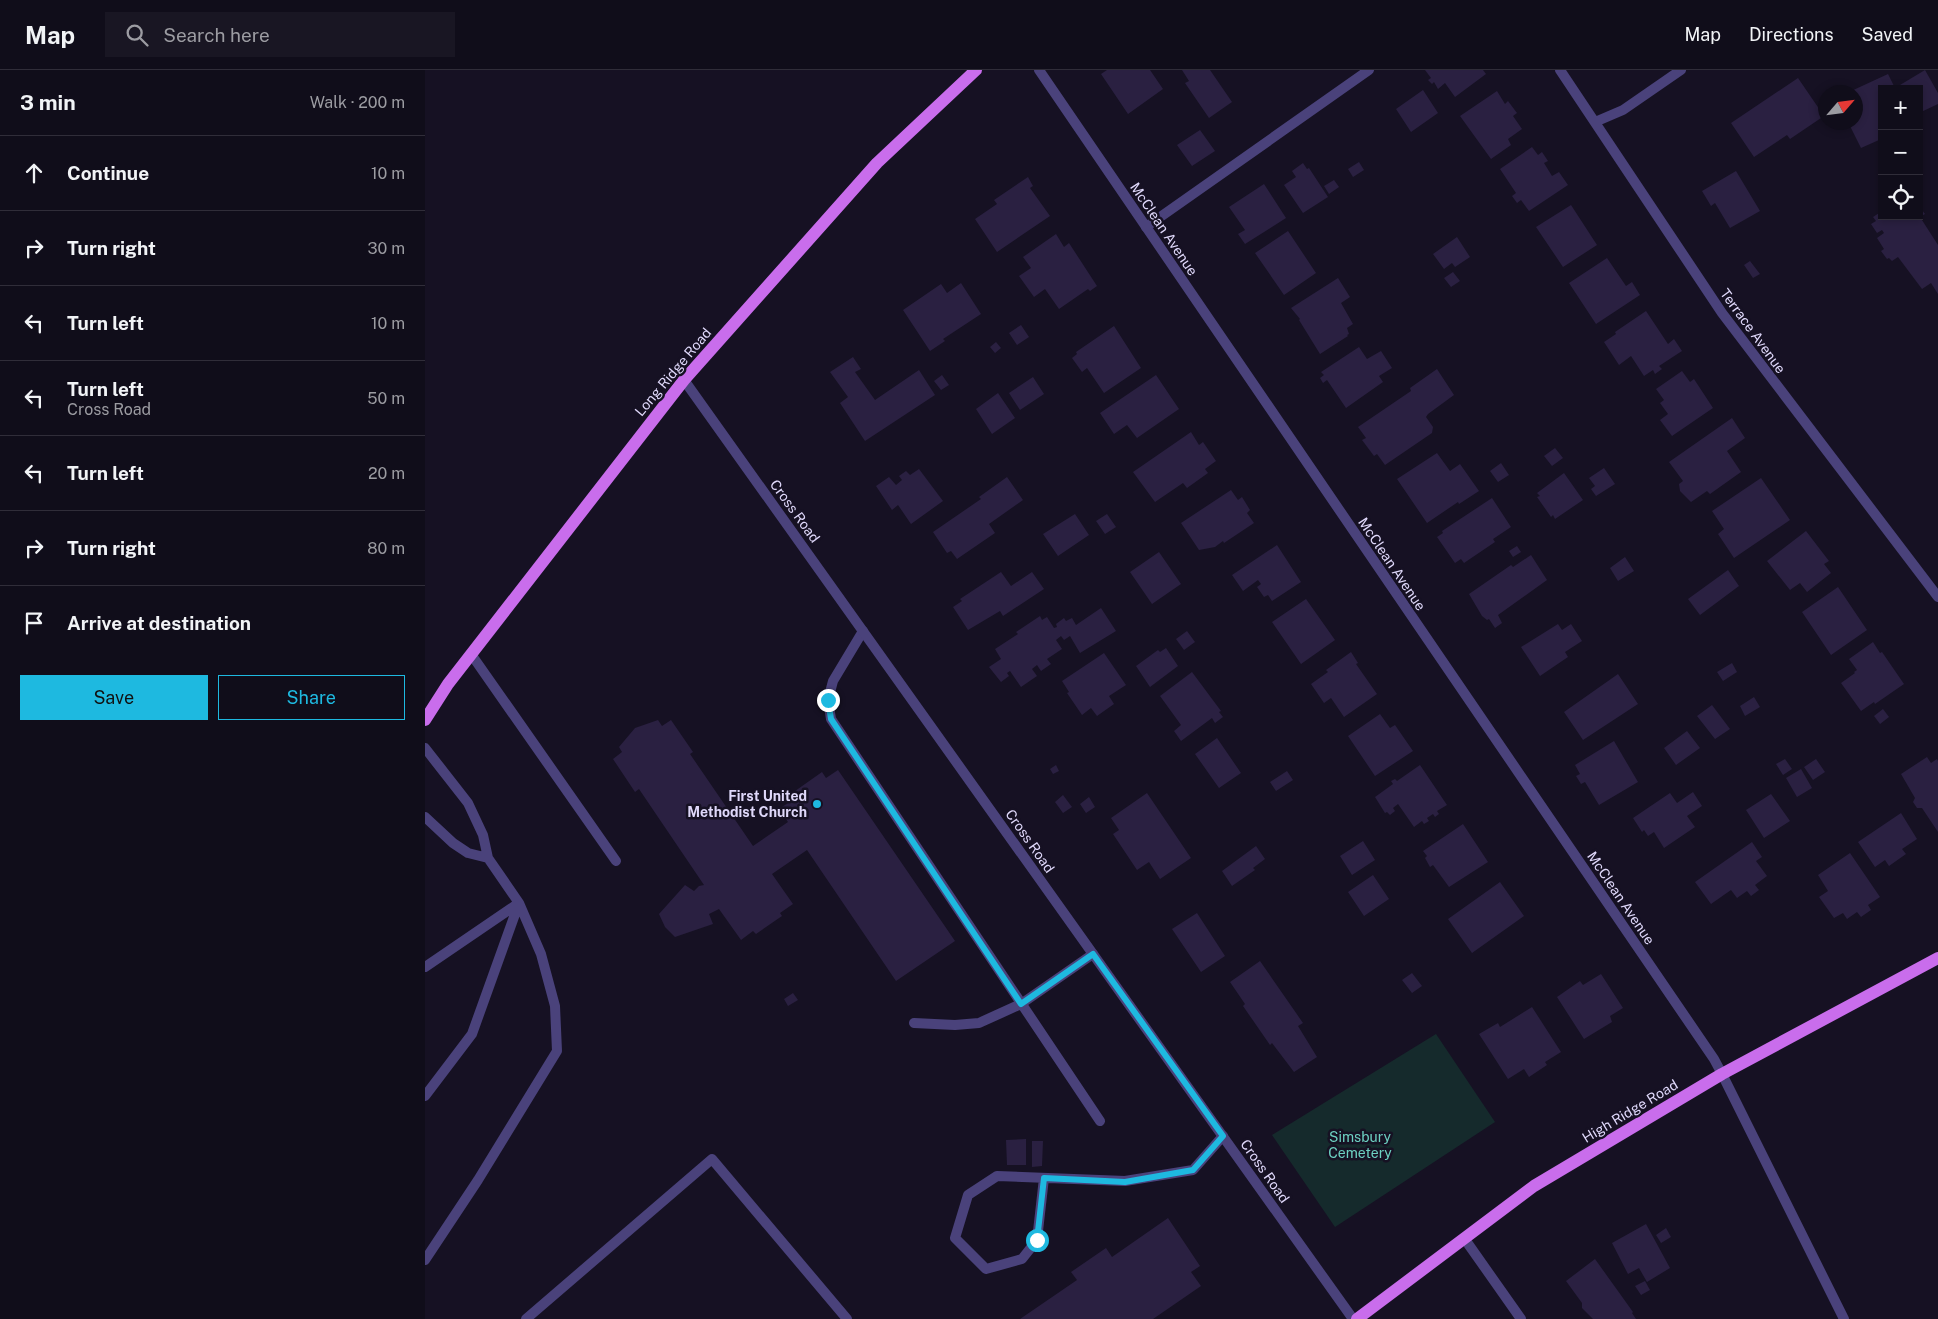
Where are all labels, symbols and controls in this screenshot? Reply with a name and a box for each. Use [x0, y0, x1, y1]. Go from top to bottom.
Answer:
search box [105, 12, 455, 57]
text: Map [25, 21, 75, 49]
icon: search [123, 21, 151, 49]
text: Search here [163, 24, 270, 46]
text: Map [1684, 24, 1721, 45]
text: Directions [1749, 24, 1834, 45]
text: Saved [1862, 24, 1913, 45]
north arrow [1818, 85, 1863, 130]
map controls [1878, 85, 1923, 220]
button: + [1878, 85, 1923, 130]
text: 3 min [20, 90, 76, 115]
text: Walk · 200 m [310, 93, 405, 112]
button: − [1878, 130, 1923, 175]
icon: ahead [20, 159, 48, 187]
text: Continue [67, 162, 149, 184]
text: 10 m [371, 164, 405, 183]
button: locate [1878, 175, 1923, 220]
street label: McClean Avenue [1127, 180, 1201, 279]
icon: right [20, 234, 48, 262]
text: Turn right [67, 237, 156, 259]
text: 30 m [368, 239, 405, 258]
street label: Terrace Avenue [1717, 286, 1789, 376]
icon: left [20, 309, 48, 337]
text: Turn left [67, 312, 144, 334]
text: 10 m [371, 314, 405, 333]
street label: Long Ridge Road [632, 325, 714, 419]
text: Turn left [67, 378, 144, 400]
icon: left [20, 384, 48, 412]
text: 50 m [367, 389, 405, 408]
text: Cross Road [67, 400, 151, 419]
icon: left [20, 459, 48, 487]
text: Turn left [67, 462, 144, 484]
text: 20 m [368, 464, 405, 483]
street label: Cross Road [767, 477, 823, 545]
street label: McClean Avenue [1355, 515, 1429, 614]
icon: right [20, 534, 48, 562]
text: Turn right [67, 537, 156, 559]
text: 80 m [367, 539, 405, 558]
icon: arrive [20, 609, 48, 637]
text: Arrive at destination [67, 612, 251, 634]
button: Save [20, 675, 208, 720]
button: Share [218, 675, 405, 720]
route end [817, 689, 840, 712]
place label: First United Methodist Church [687, 788, 807, 820]
marker: First United Methodist Church [811, 798, 823, 810]
street label: Cross Road [1002, 806, 1058, 876]
street label: McClean Avenue [1584, 849, 1658, 948]
street label: High Ridge Road [1579, 1076, 1681, 1146]
park label: Simsbury Cemetery [1328, 1129, 1392, 1161]
street label: Cross Road [1237, 1136, 1293, 1206]
route start [1026, 1229, 1049, 1252]

